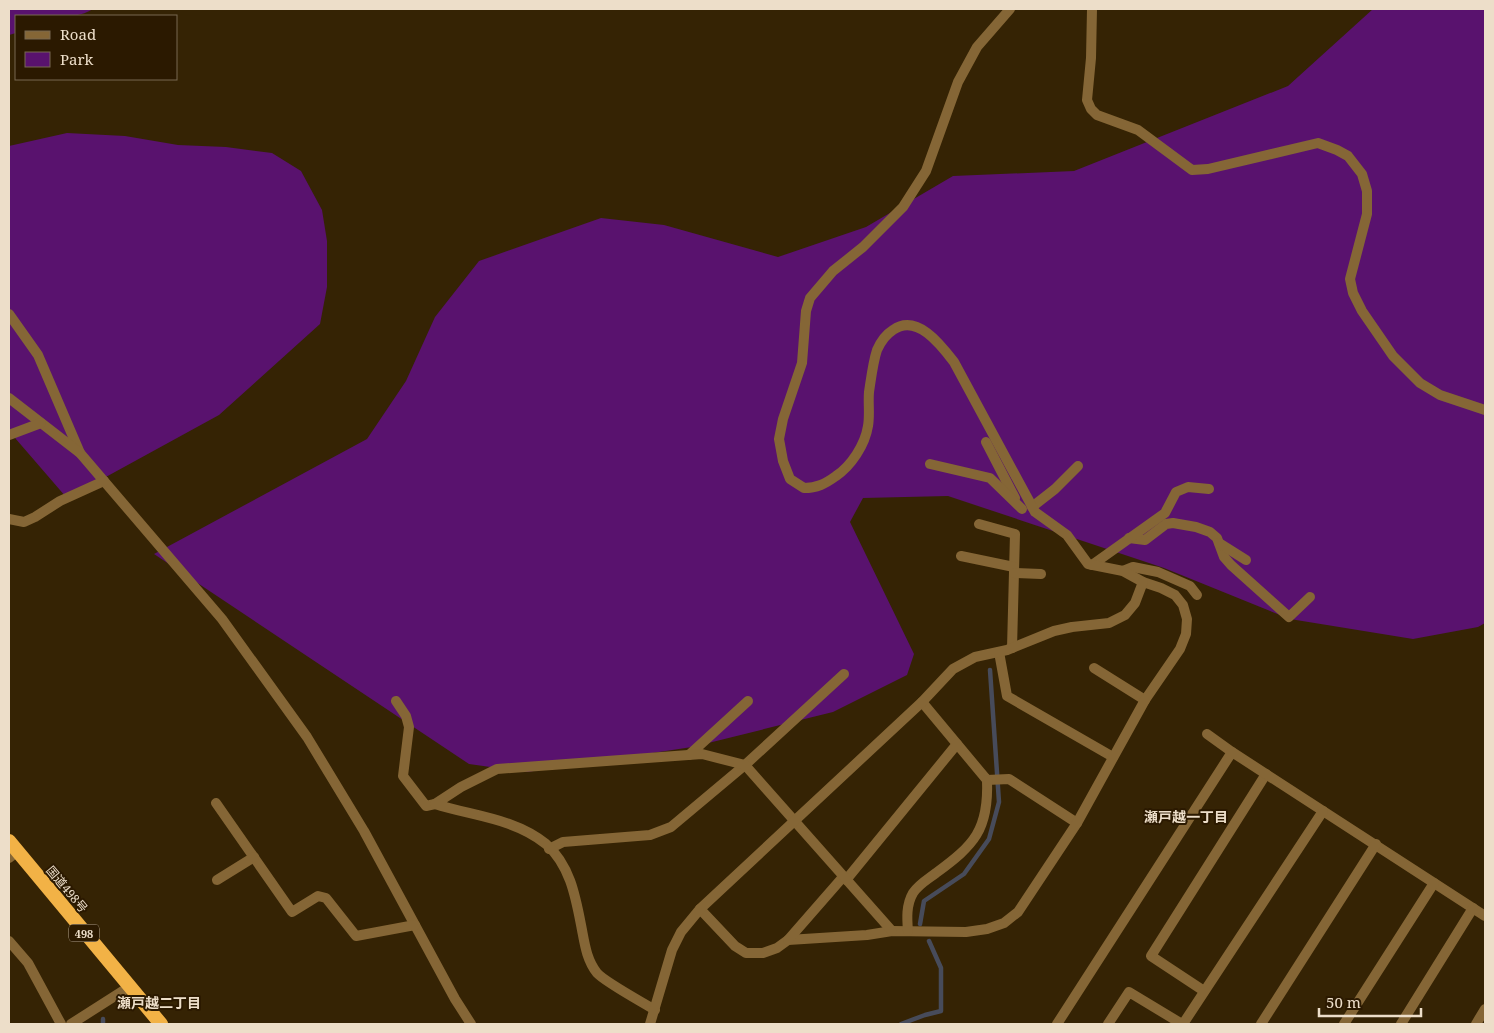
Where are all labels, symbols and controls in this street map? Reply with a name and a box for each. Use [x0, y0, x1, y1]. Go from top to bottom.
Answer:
legend [15, 15, 178, 80]
text: Road [60, 24, 96, 44]
text: Park [60, 49, 94, 69]
district label: 瀬戸越一丁目 [1144, 807, 1228, 826]
street label: 国道498号 [42, 862, 92, 916]
road number: 498 [69, 924, 99, 941]
scale bar [1319, 986, 1422, 1018]
text: 50 m [1326, 992, 1361, 1012]
district label: 瀬戸越二丁目 [117, 993, 201, 1012]

